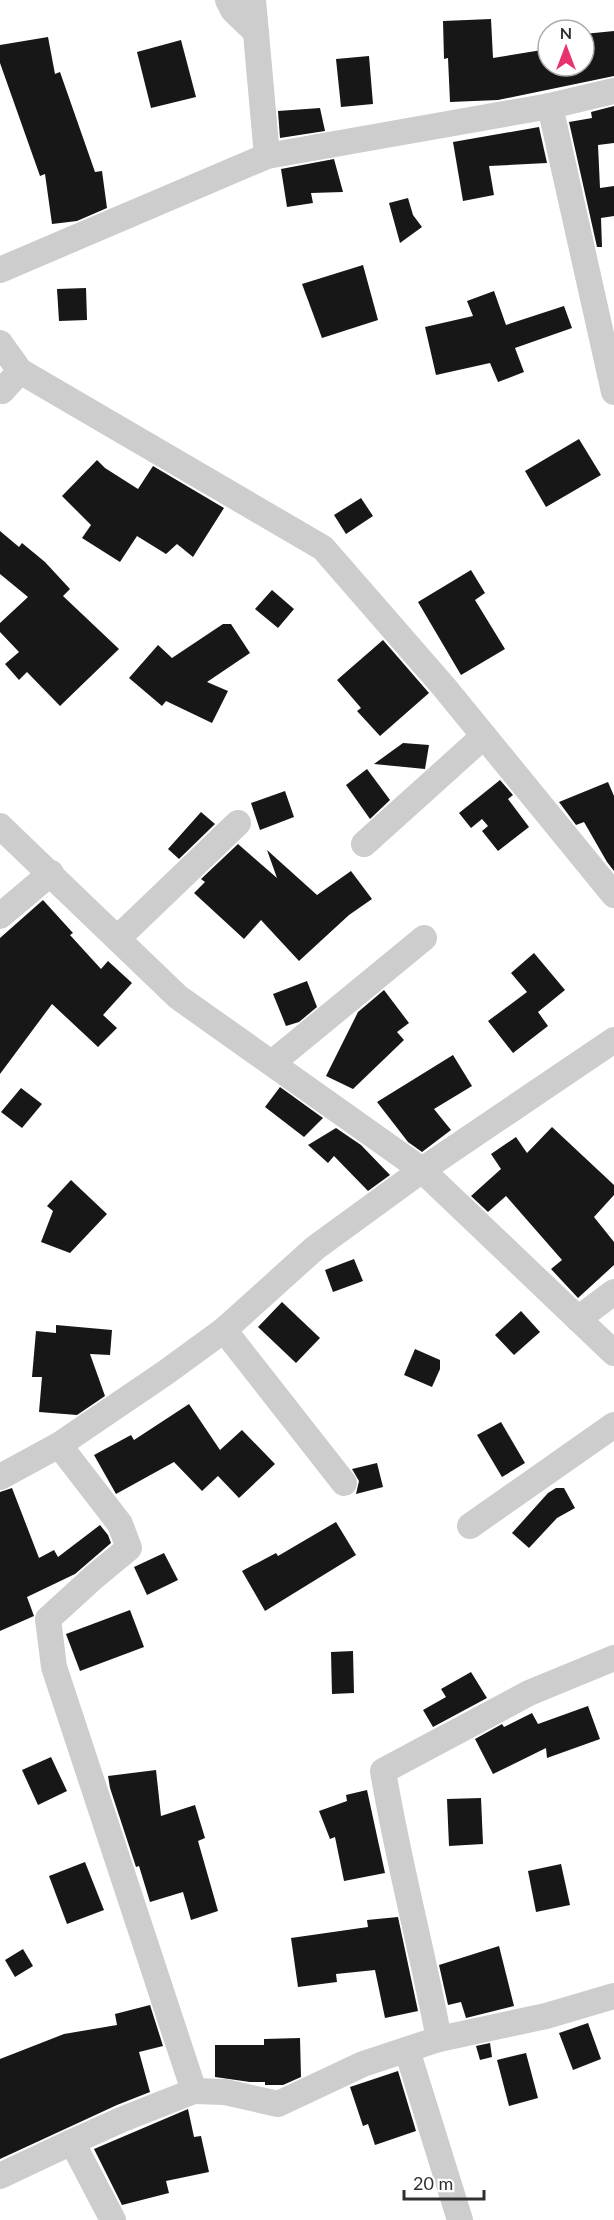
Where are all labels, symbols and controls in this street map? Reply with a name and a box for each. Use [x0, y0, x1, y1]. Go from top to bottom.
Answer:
north arrow [536, 18, 596, 78]
text: N [560, 23, 572, 42]
scale bar [404, 2163, 484, 2201]
text: 20 m [413, 2172, 453, 2194]

